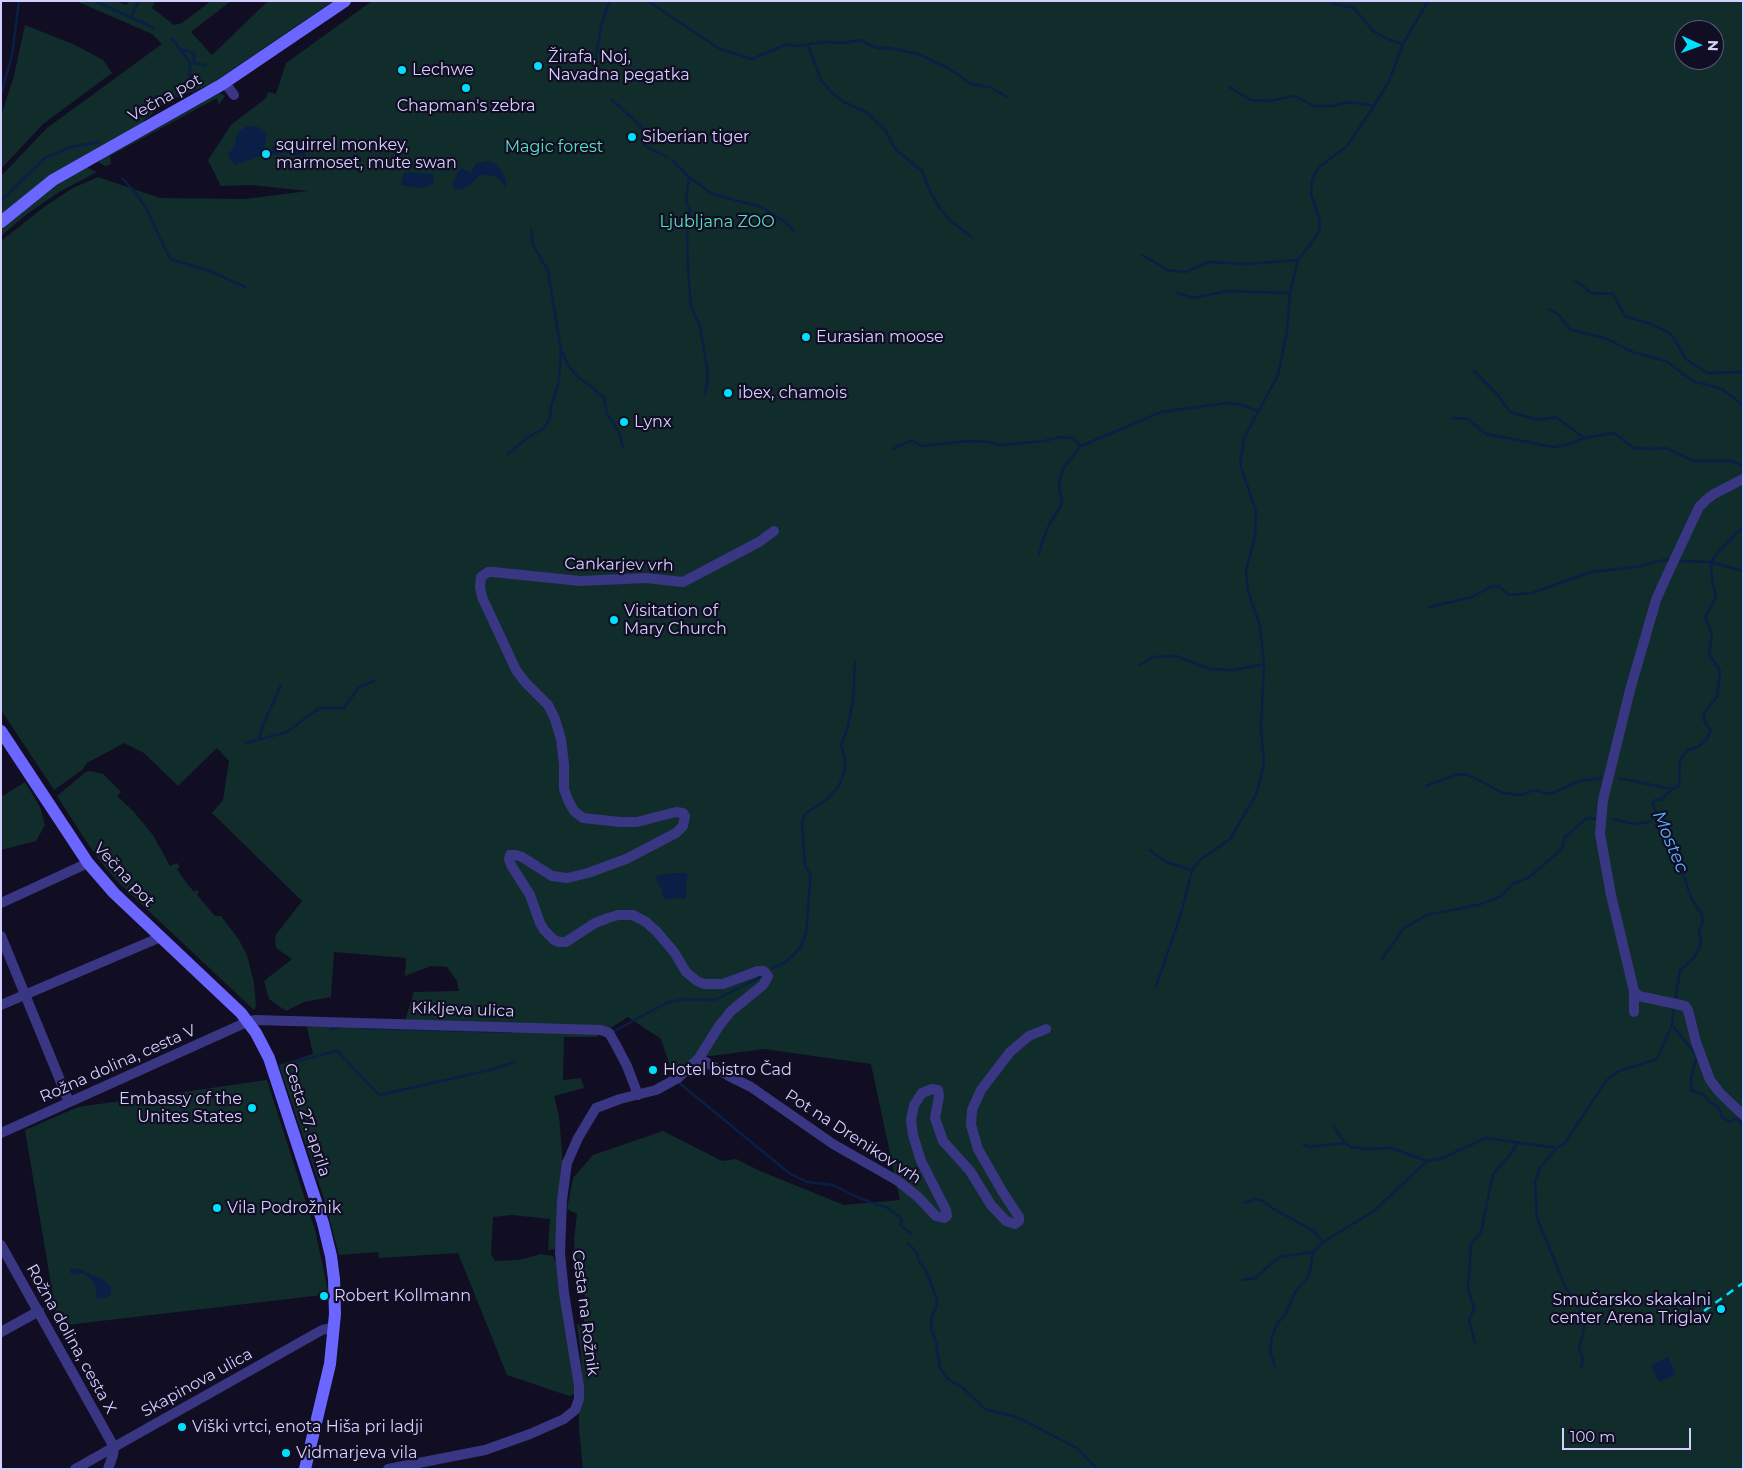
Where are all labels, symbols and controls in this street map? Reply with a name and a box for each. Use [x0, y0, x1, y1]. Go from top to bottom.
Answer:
north arrow [1674, 20, 1724, 70]
text: N [1704, 40, 1722, 51]
place label: Žirafa, Noj, Navadna pegatka [548, 47, 690, 85]
place label: Lechwe [412, 60, 474, 80]
marker: Žirafa, Noj, Navadna pegatka [532, 60, 544, 72]
marker: Lechwe [396, 64, 408, 76]
street label: Večna pot [125, 70, 205, 126]
marker: Chapman's zebra [460, 82, 472, 94]
place label: Chapman's zebra [397, 96, 535, 116]
place label: Siberian tiger [642, 127, 750, 147]
marker: Siberian tiger [626, 131, 638, 143]
place label: squirrel monkey, marmoset, mute swan [276, 135, 457, 173]
park label: Magic forest [505, 137, 603, 157]
marker: squirrel monkey, marmoset, mute swan [260, 148, 272, 160]
park label: Ljubljana ZOO [659, 212, 775, 232]
place label: Eurasian moose [816, 327, 944, 347]
marker: Eurasian moose [800, 331, 812, 343]
place label: ibex, chamois [738, 383, 847, 403]
marker: ibex, chamois [722, 387, 734, 399]
place label: Lynx [634, 412, 671, 432]
marker: Lynx [618, 416, 630, 428]
street label: Cankarjev vrh [564, 554, 674, 576]
place label: Visitation of Mary Church [624, 601, 727, 639]
marker: Visitation of Mary Church [608, 614, 620, 626]
water label: Mostec [1647, 808, 1693, 876]
street label: Večna pot [89, 839, 159, 911]
street label: Kikljeva ulica [411, 999, 515, 1021]
street label: Rožna dolina, cesta V [37, 1021, 199, 1107]
place label: Hotel bistro Čad [663, 1060, 792, 1080]
street label: Cesta 27. aprila [280, 1061, 334, 1179]
marker: Hotel bistro Čad [647, 1064, 659, 1076]
street label: Pot na Drenikov vrh [781, 1086, 925, 1188]
place label: Embassy of the Unites States [119, 1089, 242, 1127]
marker: Embassy of the Unites States [246, 1102, 258, 1114]
place label: Vila Podrožnik [227, 1198, 341, 1218]
marker: Vila Podrožnik [211, 1202, 223, 1214]
street label: Cesta na Rožnik [568, 1249, 602, 1377]
street label: Rožna dolina, cesta X [22, 1261, 120, 1417]
place label: Robert Kollmann [334, 1286, 471, 1306]
marker: Robert Kollmann [318, 1290, 330, 1302]
place label: Smučarsko skakalni center Arena Triglav [1551, 1290, 1711, 1328]
marker: Smučarsko skakalni center Arena Triglav [1715, 1303, 1727, 1315]
street label: Skapinova ulica [138, 1344, 256, 1422]
place label: Viški vrtci, enota Hiša pri ladji [192, 1417, 423, 1437]
scale bar [1564, 1418, 1693, 1450]
marker: Viški vrtci, enota Hiša pri ladji [176, 1421, 188, 1433]
text: 100 m [1570, 1427, 1615, 1446]
place label: Vidmarjeva vila [296, 1443, 417, 1463]
marker: Vidmarjeva vila [280, 1447, 292, 1459]

